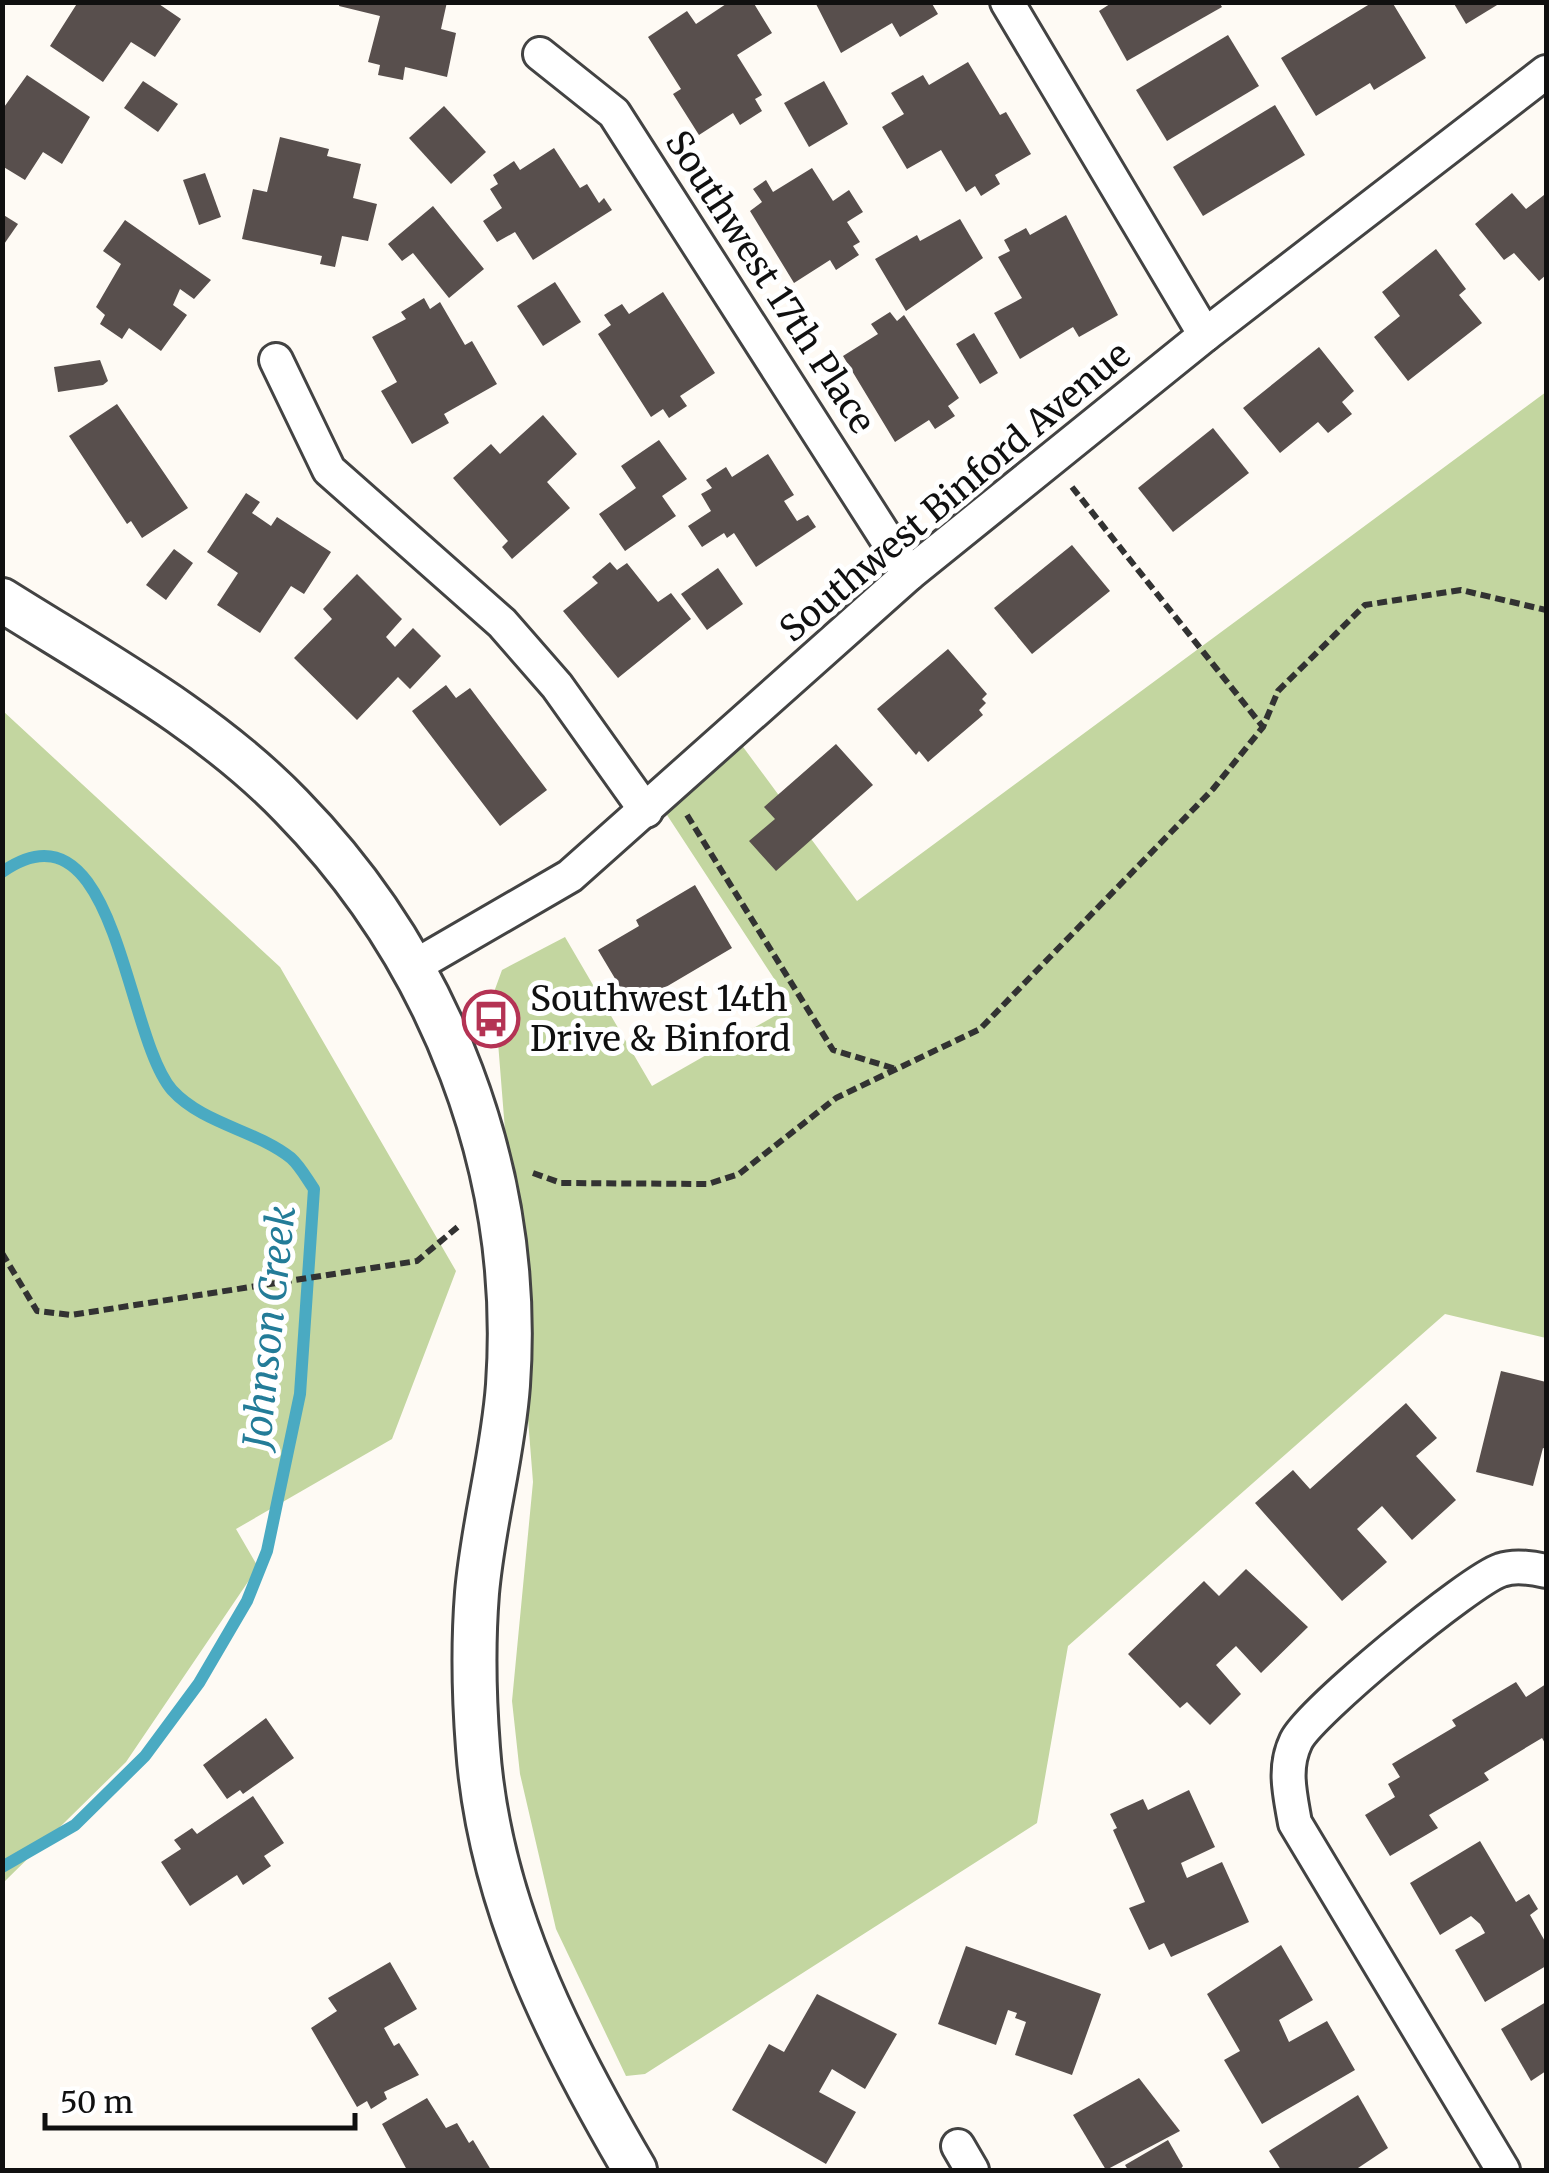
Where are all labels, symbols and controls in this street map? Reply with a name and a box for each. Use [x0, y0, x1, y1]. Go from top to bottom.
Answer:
street label: Southwest 17th Place [656, 123, 884, 441]
street label: Southwest Binford Avenue [771, 333, 1139, 651]
place label: Southwest 14th Drive & Binford [530, 977, 791, 1061]
bus stop icon: Southwest 14th Drive & Binford [461, 989, 521, 1049]
water label: Johnson Creek [232, 1203, 305, 1454]
scale bar [45, 2068, 355, 2130]
text: 50 m [60, 2083, 133, 2121]

